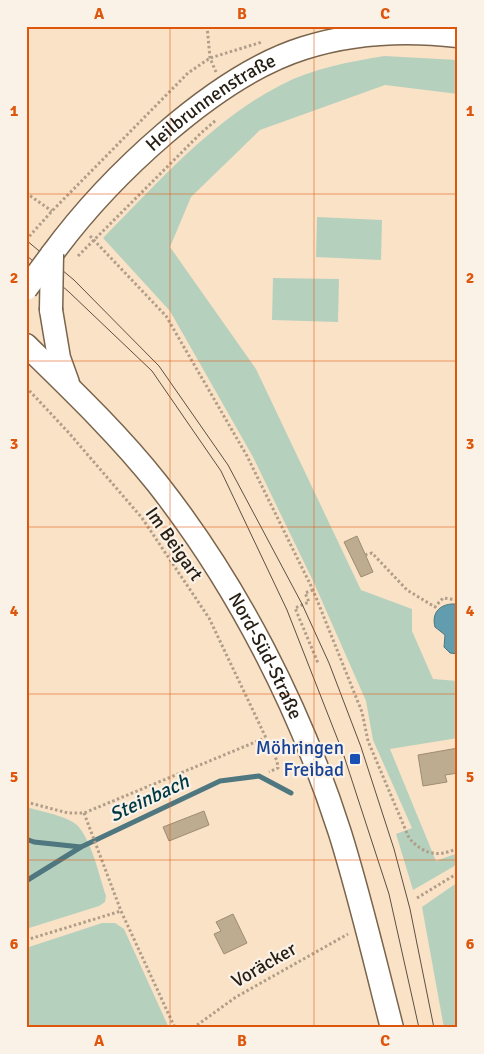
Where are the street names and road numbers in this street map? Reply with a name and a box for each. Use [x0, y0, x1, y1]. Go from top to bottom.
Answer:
street label: Heilbrunnenstraße [141, 49, 280, 157]
street label: Im Beigart [140, 502, 208, 586]
street label: Nord-Süd-Straße [223, 588, 308, 723]
street label: Voräcker [227, 937, 301, 993]

